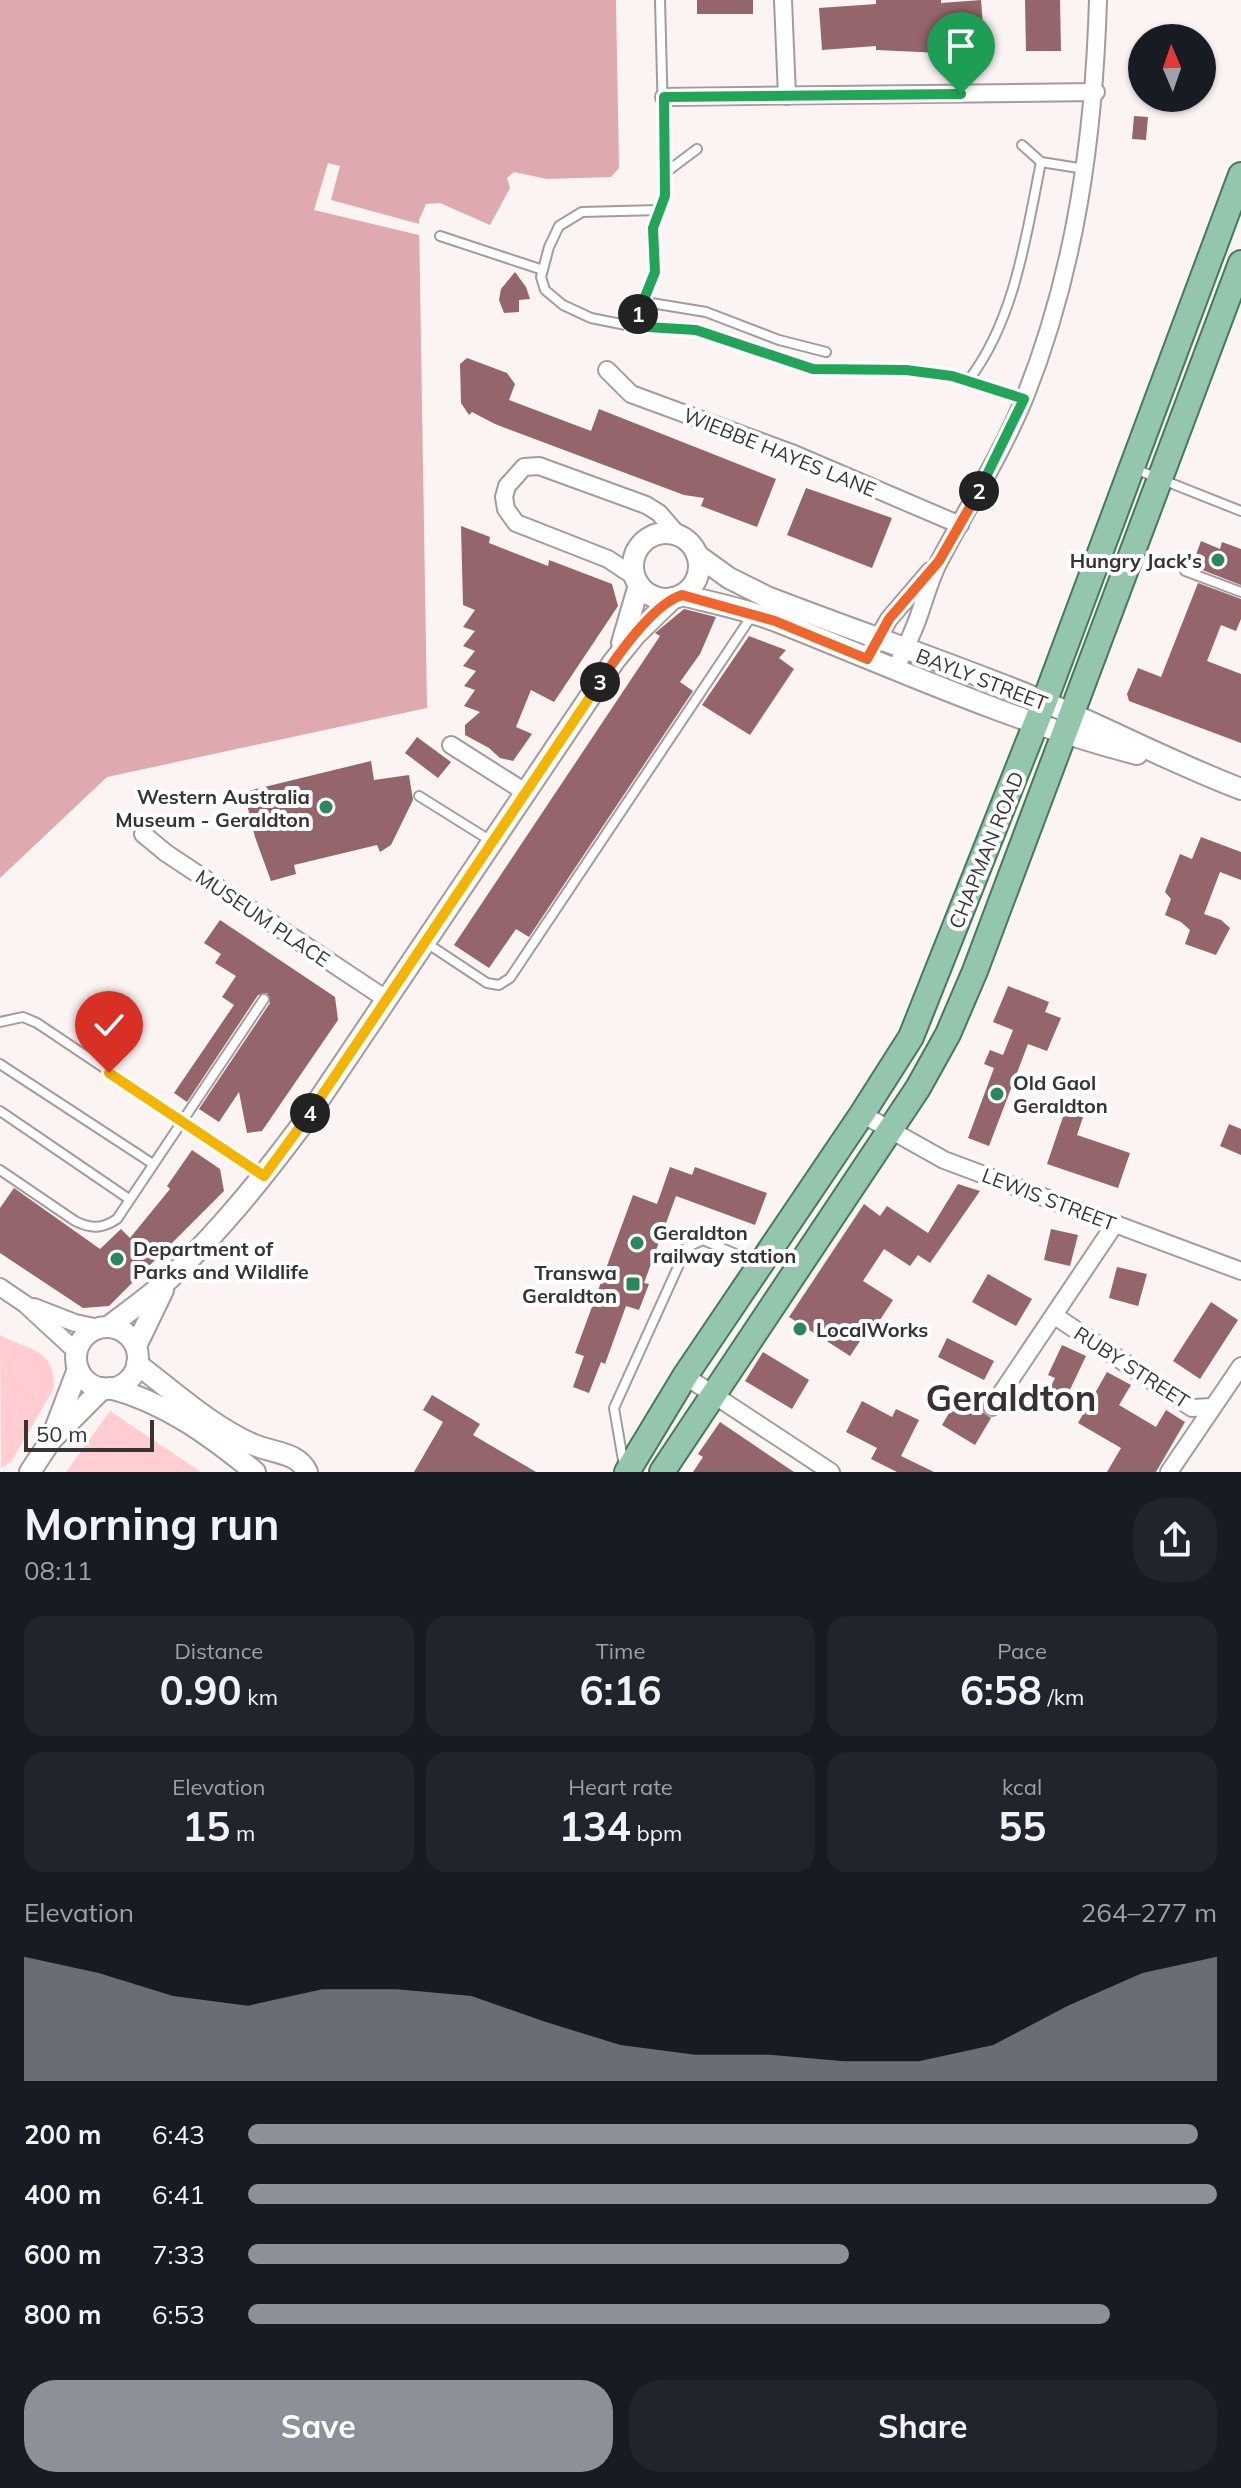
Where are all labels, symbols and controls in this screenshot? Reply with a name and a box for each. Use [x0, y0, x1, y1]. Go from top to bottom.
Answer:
pin [927, 12, 995, 94]
icon: arrive [939, 24, 983, 68]
north arrow [1128, 24, 1216, 112]
map controls [1128, 24, 1216, 112]
pin: 1 [618, 294, 658, 334]
text: 1 [631, 300, 645, 328]
street label: WIEBBE HAYES LANE [680, 402, 880, 502]
pin: 2 [959, 471, 999, 511]
text: 2 [972, 477, 986, 505]
place label: Hungry Jack's [1070, 548, 1202, 573]
marker: Hungry Jack's [1209, 551, 1227, 569]
street label: BAYLY STREET [913, 642, 1051, 716]
pin: 3 [580, 662, 620, 702]
text: 3 [593, 668, 607, 696]
street label: CHAPMAN ROAD [943, 768, 1029, 932]
place label: Western Australia Museum - Geraldton [115, 784, 310, 832]
marker: Western Australia Museum - Geraldton [317, 798, 335, 816]
street label: MUSEUM PLACE [191, 864, 335, 972]
pin [75, 991, 143, 1073]
icon: check [87, 1003, 131, 1047]
place label: Old Gaol Geraldton [1013, 1070, 1108, 1118]
marker: Old Gaol Geraldton [988, 1085, 1006, 1103]
pin: 4 [290, 1093, 330, 1133]
text: 4 [303, 1099, 317, 1127]
street label: LEWIS STREET [979, 1162, 1119, 1236]
place label: Geraldton railway station [653, 1220, 796, 1268]
marker: Geraldton railway station [628, 1234, 646, 1252]
place label: Department of Parks and Wildlife [133, 1236, 309, 1284]
marker: Department of Parks and Wildlife [108, 1250, 126, 1268]
place label: Transwa Geraldton [522, 1260, 617, 1308]
marker: Transwa Geraldton [624, 1275, 642, 1293]
place label: LocalWorks [816, 1317, 928, 1342]
marker: LocalWorks [791, 1320, 809, 1338]
street label: RUBY STREET [1070, 1320, 1194, 1414]
district label: Geraldton [926, 1375, 1096, 1420]
scale bar [24, 1416, 154, 1452]
text: 50 m [36, 1420, 87, 1448]
text: Morning run [24, 1496, 280, 1551]
button: share [1133, 1498, 1217, 1582]
text: 08:11 [24, 1554, 92, 1587]
text: Distance [174, 1637, 263, 1665]
text: Time [596, 1637, 645, 1665]
text: Pace [997, 1637, 1047, 1665]
text: 0.90 [160, 1665, 242, 1715]
text: 6:16 [580, 1665, 661, 1715]
text: 6:58 [960, 1665, 1042, 1715]
text: km [242, 1683, 278, 1711]
text: /km [1042, 1683, 1084, 1711]
text: Elevation [172, 1773, 265, 1801]
text: Heart rate [568, 1773, 673, 1801]
text: kcal [1002, 1773, 1042, 1801]
text: 15 [182, 1801, 230, 1851]
text: 134 [559, 1801, 631, 1851]
text: 55 [998, 1801, 1046, 1851]
text: m [230, 1819, 255, 1847]
text: bpm [631, 1819, 682, 1847]
text: Elevation [24, 1896, 134, 1929]
text: 264–277 m [1081, 1896, 1217, 1929]
text: 200 m [24, 2118, 101, 2151]
text: 6:43 [152, 2118, 205, 2151]
text: 400 m [24, 2178, 101, 2211]
text: 6:41 [152, 2178, 205, 2211]
text: 600 m [24, 2238, 101, 2271]
text: 7:33 [152, 2238, 205, 2271]
text: 800 m [24, 2298, 101, 2331]
text: 6:53 [152, 2298, 205, 2331]
button: Save [24, 2380, 613, 2472]
button: Share [629, 2380, 1217, 2472]

